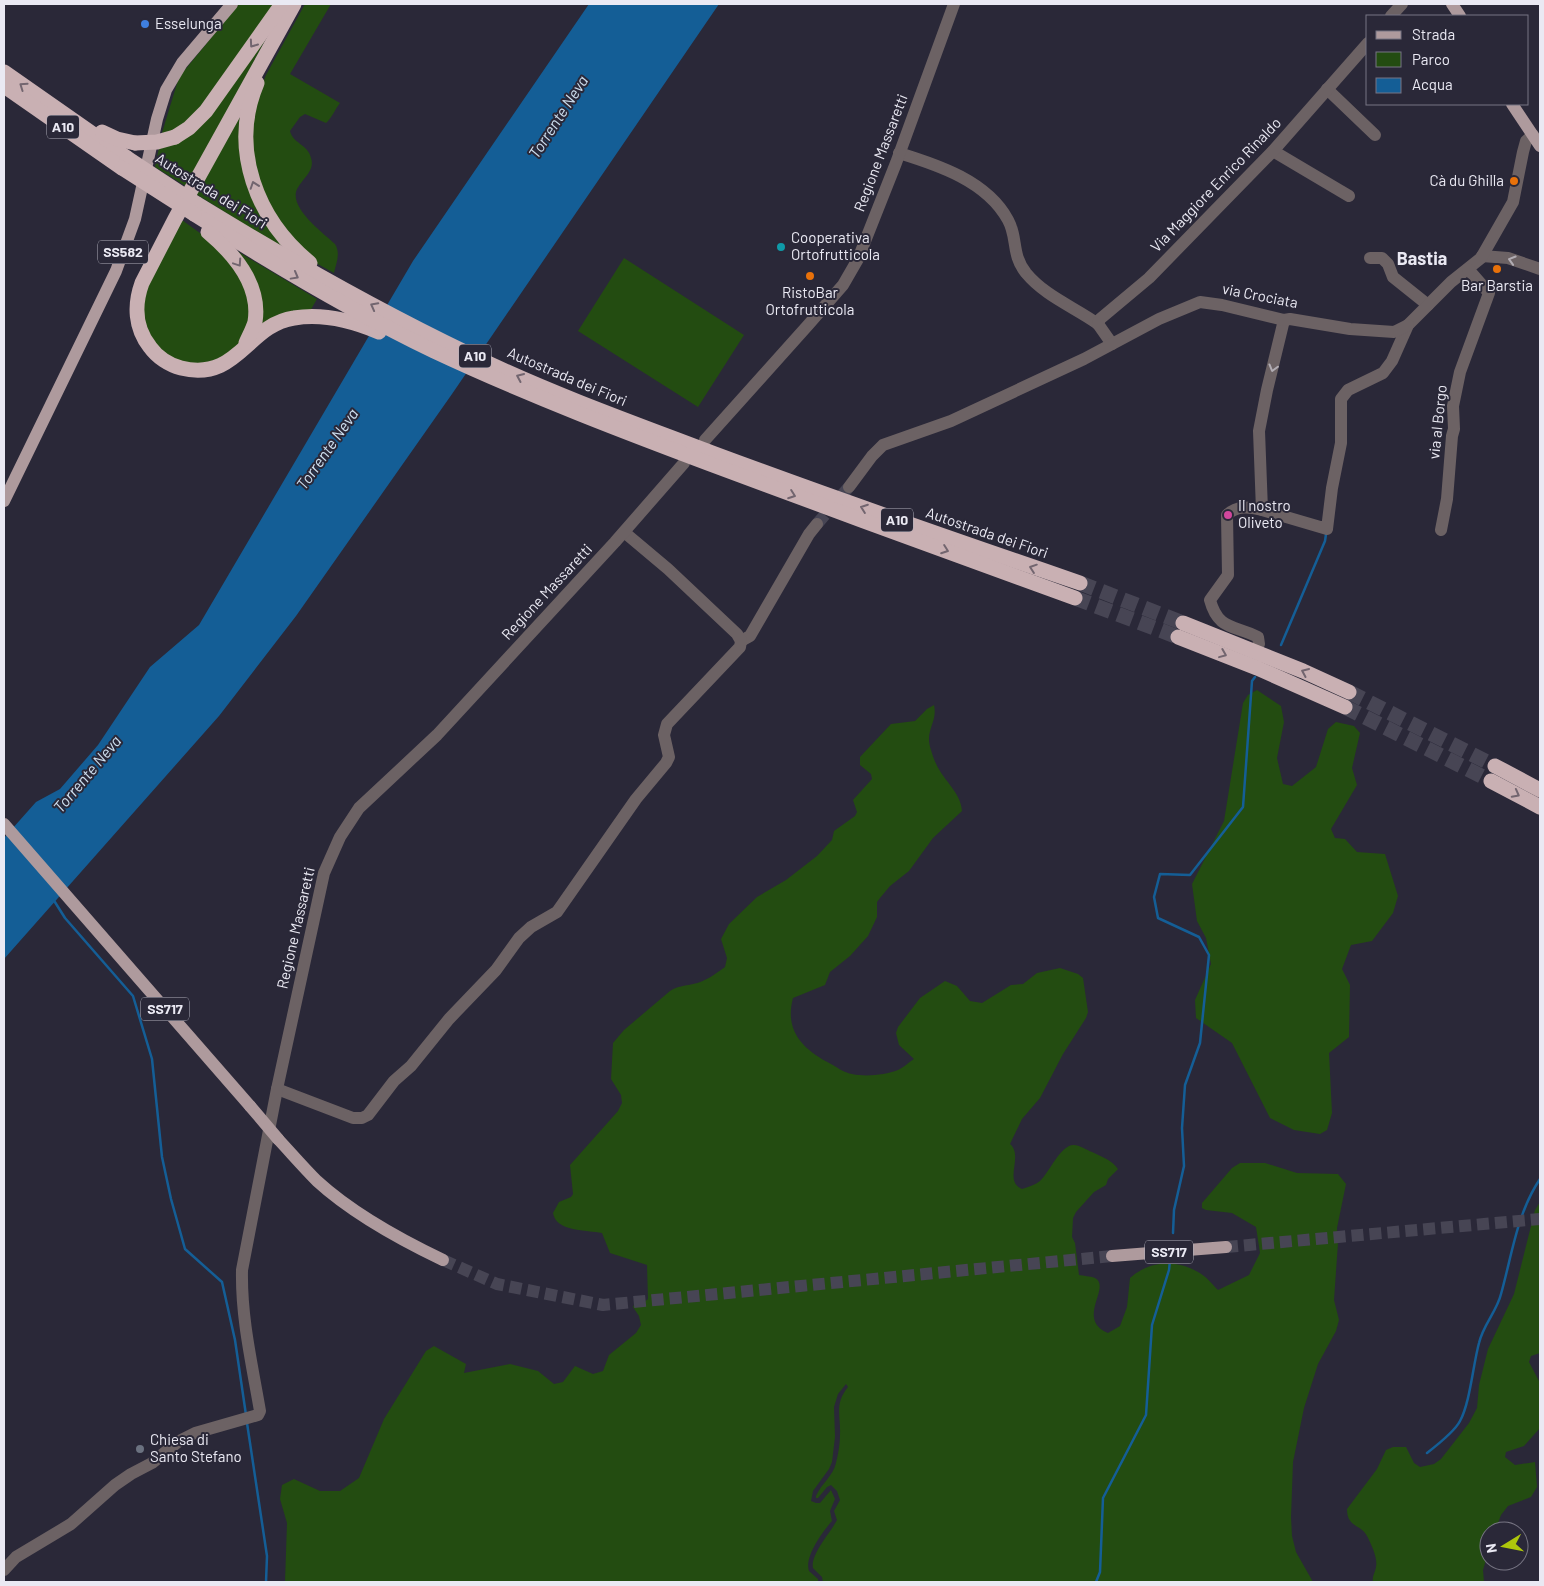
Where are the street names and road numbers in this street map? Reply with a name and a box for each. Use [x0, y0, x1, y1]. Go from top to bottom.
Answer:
street label: Regione Massaretti [849, 91, 911, 214]
street label: Via Maggiore Enrico Rinaldo [1146, 113, 1284, 255]
road number: A10 [47, 115, 79, 138]
street label: Autostrada dei Fiori [152, 149, 271, 232]
road number: SS582 [98, 240, 148, 264]
street label: via Crociata [1221, 279, 1300, 311]
street label: Autostrada dei Fiori [505, 343, 630, 409]
road number: A10 [459, 344, 491, 368]
street label: via al Borgo [1424, 384, 1450, 460]
street label: Autostrada dei Fiori [924, 503, 1051, 561]
road number: A10 [881, 508, 913, 532]
street label: Regione Massaretti [497, 540, 595, 643]
street label: Regione Massaretti [272, 865, 318, 990]
road number: SS717 [141, 998, 189, 1021]
road number: SS717 [1145, 1240, 1193, 1264]

